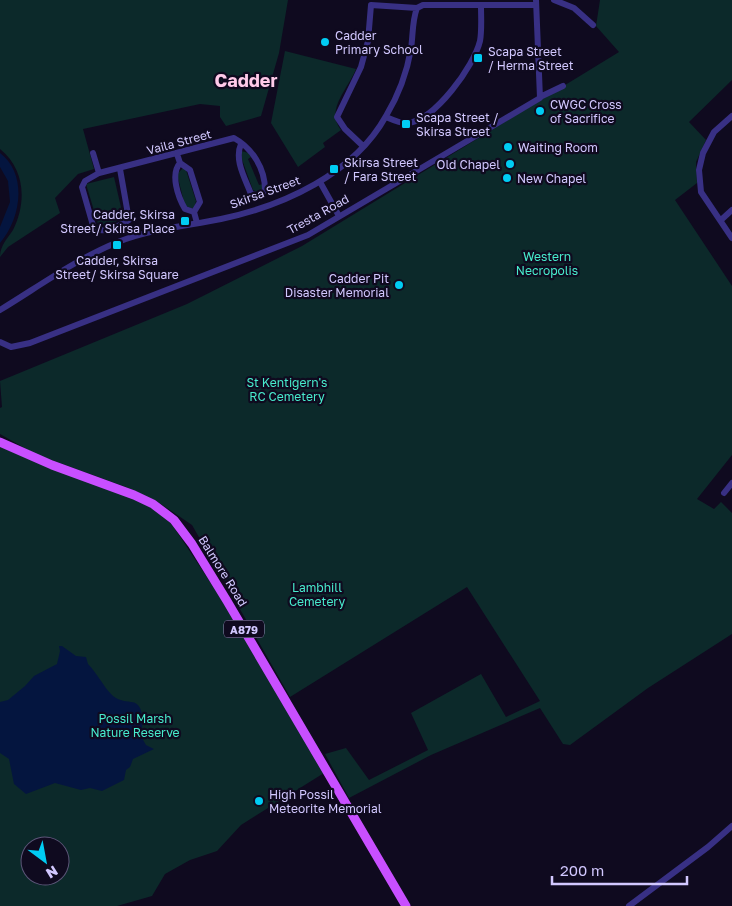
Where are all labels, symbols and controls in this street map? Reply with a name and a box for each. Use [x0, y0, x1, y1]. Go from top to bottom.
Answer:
place label: Cadder Primary School [335, 28, 423, 57]
marker: Cadder Primary School [319, 36, 331, 48]
place label: Scapa Street / Herma Street [488, 44, 574, 73]
marker: Scapa Street / Herma Street [472, 52, 484, 64]
district label: Cadder [215, 69, 278, 91]
place label: CWGC Cross of Sacrifice [550, 97, 622, 126]
marker: CWGC Cross of Sacrifice [534, 105, 546, 117]
place label: Scapa Street / Skirsa Street [416, 110, 499, 139]
marker: Scapa Street / Skirsa Street [400, 118, 412, 130]
street label: Vaila Street [145, 126, 213, 158]
place label: Waiting Room [518, 140, 598, 155]
marker: Waiting Room [502, 141, 514, 153]
place label: Skirsa Street / Fara Street [344, 155, 418, 184]
place label: Old Chapel [437, 157, 500, 172]
marker: Old Chapel [504, 158, 516, 170]
marker: Skirsa Street / Fara Street [328, 163, 340, 175]
place label: New Chapel [517, 171, 586, 186]
street label: Skirsa Street [228, 172, 303, 212]
marker: New Chapel [501, 172, 513, 184]
street label: Tresta Road [285, 191, 351, 237]
place label: Cadder, Skirsa Street/ Skirsa Place [60, 207, 175, 236]
marker: Cadder, Skirsa Street/ Skirsa Place [179, 215, 191, 227]
marker: Cadder, Skirsa Street/ Skirsa Square [111, 239, 123, 251]
park label: Western Necropolis [516, 249, 578, 278]
place label: Cadder, Skirsa Street/ Skirsa Square [55, 253, 179, 282]
place label: Cadder Pit Disaster Memorial [285, 271, 389, 300]
marker: Cadder Pit Disaster Memorial [393, 279, 405, 291]
park label: St Kentigern's RC Cemetery [247, 375, 327, 404]
street label: Balmore Road [195, 533, 251, 609]
park label: Lambhill Cemetery [289, 580, 345, 609]
road number: A879 [224, 620, 264, 638]
park label: Possil Marsh Nature Reserve [90, 711, 180, 740]
place label: High Possil Meteorite Memorial [269, 787, 382, 816]
marker: High Possil Meteorite Memorial [253, 795, 265, 807]
north arrow [20, 836, 70, 886]
scale bar [552, 854, 687, 886]
text: 200 m [560, 861, 604, 879]
text: N [43, 862, 61, 882]

